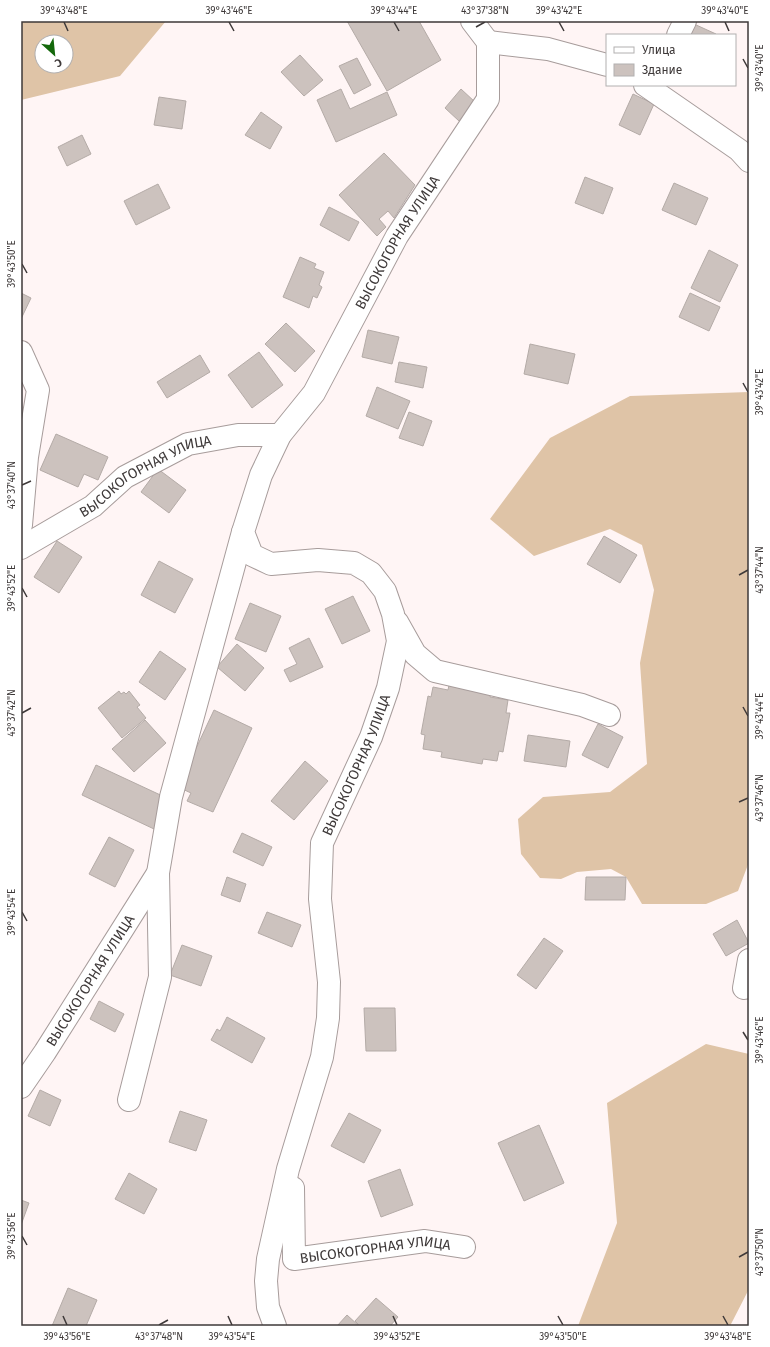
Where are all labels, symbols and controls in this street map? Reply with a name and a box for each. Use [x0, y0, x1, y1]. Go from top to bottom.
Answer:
text: 39°43'48"E [40, 5, 88, 17]
text: 39°43'46"E [205, 5, 253, 17]
text: 39°43'44"E [371, 5, 417, 17]
text: 43°37'38"N [461, 5, 509, 17]
text: 39°43'42"E [536, 5, 582, 17]
text: 39°43'40"E [701, 5, 749, 17]
north arrow [34, 34, 74, 74]
legend [606, 34, 736, 86]
text: Улица [642, 43, 676, 57]
text: 39°43'40"E [754, 44, 766, 92]
text: С [52, 55, 64, 70]
text: Здание [642, 63, 682, 77]
street label: ВЫСОКОГОРНАЯ УЛИЦА [351, 172, 443, 312]
text: 39°43'50"E [6, 240, 18, 288]
text: 39°43'42"E [754, 369, 766, 415]
street label: ВЫСОКОГОРНАЯ УЛИЦА [76, 431, 213, 521]
text: 43°37'40"N [6, 461, 18, 509]
text: 43°37'44"N [754, 546, 766, 594]
text: 39°43'52"E [6, 565, 18, 611]
text: 43°37'42"N [6, 689, 18, 737]
street label: ВЫСОКОГОРНАЯ УЛИЦА [318, 692, 394, 838]
text: 39°43'44"E [754, 693, 766, 739]
text: 43°37'46"N [754, 774, 766, 822]
text: 39°43'54"E [6, 889, 18, 935]
street label: ВЫСОКОГОРНАЯ УЛИЦА [42, 912, 138, 1049]
text: 39°43'46"E [754, 1016, 766, 1064]
text: 39°43'56"E [6, 1212, 18, 1260]
text: 43°37'50"N [754, 1228, 766, 1276]
street label: ВЫСОКОГОРНАЯ УЛИЦА [299, 1232, 452, 1267]
text: 39°43'56"E [43, 1331, 91, 1343]
text: 43°37'48"N [135, 1331, 183, 1343]
text: 39°43'54"E [209, 1331, 255, 1343]
text: 39°43'52"E [374, 1331, 420, 1343]
text: 39°43'50"E [539, 1331, 587, 1343]
text: 39°43'48"E [704, 1331, 752, 1343]

